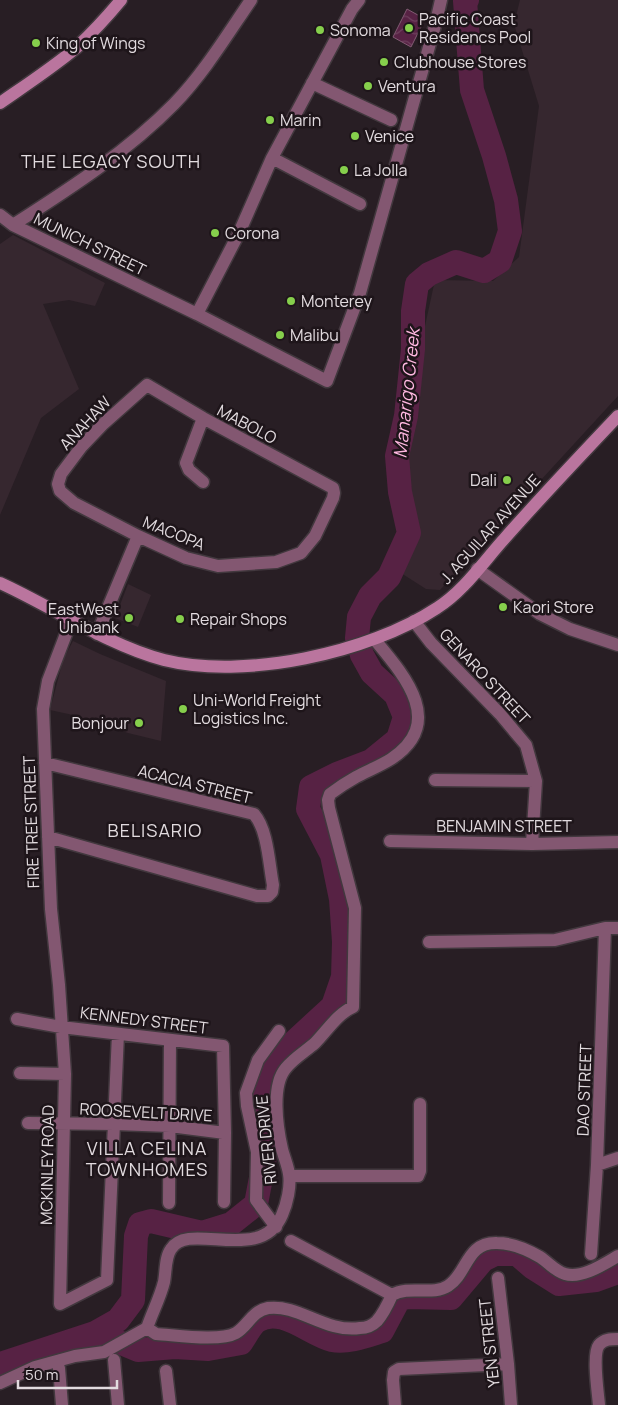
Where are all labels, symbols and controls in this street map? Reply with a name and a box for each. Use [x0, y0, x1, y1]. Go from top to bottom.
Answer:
place label: Pacific Coast Residencs Pool [419, 8, 531, 48]
place label: Sonoma [330, 19, 391, 41]
marker: Pacific Coast Residencs Pool [403, 22, 415, 34]
marker: Sonoma [314, 24, 326, 36]
place label: King of Wings [46, 32, 146, 54]
marker: King of Wings [30, 37, 42, 49]
place label: Clubhouse Stores [394, 51, 526, 73]
marker: Clubhouse Stores [378, 56, 390, 68]
place label: Ventura [378, 75, 436, 97]
marker: Ventura [362, 80, 374, 92]
place label: Marin [280, 109, 321, 131]
marker: Marin [264, 114, 276, 126]
place label: Venice [365, 125, 414, 147]
marker: Venice [349, 130, 361, 142]
district label: THE LEGACY SOUTH [21, 149, 201, 173]
place label: La Jolla [354, 159, 408, 181]
marker: La Jolla [338, 164, 350, 176]
street label: MUNICH STREET [30, 207, 150, 281]
place label: Corona [225, 222, 279, 244]
marker: Corona [209, 227, 221, 239]
place label: Monterey [301, 290, 373, 312]
marker: Monterey [285, 295, 297, 307]
place label: Malibu [290, 324, 339, 346]
water label: Manarigo Creek [387, 324, 425, 459]
marker: Malibu [274, 329, 286, 341]
street label: ANAHAW [54, 391, 116, 455]
street label: MABOLO [213, 399, 281, 449]
street label: J. AGUILAR AVENUE [435, 469, 545, 589]
place label: Dali [470, 469, 497, 491]
marker: Dali [501, 474, 513, 486]
street label: MACOPA [140, 511, 208, 555]
place label: Kaori Store [513, 596, 594, 618]
place label: EastWest Unibank [48, 598, 120, 638]
marker: Kaori Store [497, 601, 509, 613]
place label: Repair Shops [190, 608, 287, 630]
marker: EastWest Unibank [123, 612, 135, 624]
marker: Repair Shops [174, 613, 186, 625]
street label: GENARO STREET [435, 623, 536, 729]
place label: Uni-World Freight Logistics Inc. [193, 689, 321, 729]
marker: Uni-World Freight Logistics Inc. [177, 703, 189, 715]
place label: Bonjour [71, 712, 129, 734]
marker: Bonjour [133, 717, 145, 729]
street label: FIRE TREE STREET [18, 755, 44, 889]
street label: ACACIA STREET [136, 759, 255, 809]
street label: BENJAMIN STREET [436, 815, 572, 837]
district label: BELISARIO [108, 818, 202, 842]
street label: KENNEDY STREET [79, 1001, 210, 1039]
street label: DAO STREET [571, 1043, 597, 1137]
street label: RIVER DRIVE [250, 1094, 282, 1186]
street label: ROOSEVELT DRIVE [79, 1098, 213, 1126]
street label: MCKINLEY ROAD [35, 1105, 59, 1225]
district label: VILLA CELINA TOWNHOMES [86, 1136, 208, 1181]
street label: YEN STREET [473, 1297, 505, 1389]
scale bar [18, 1358, 116, 1390]
text: 50 m [25, 1364, 59, 1385]

